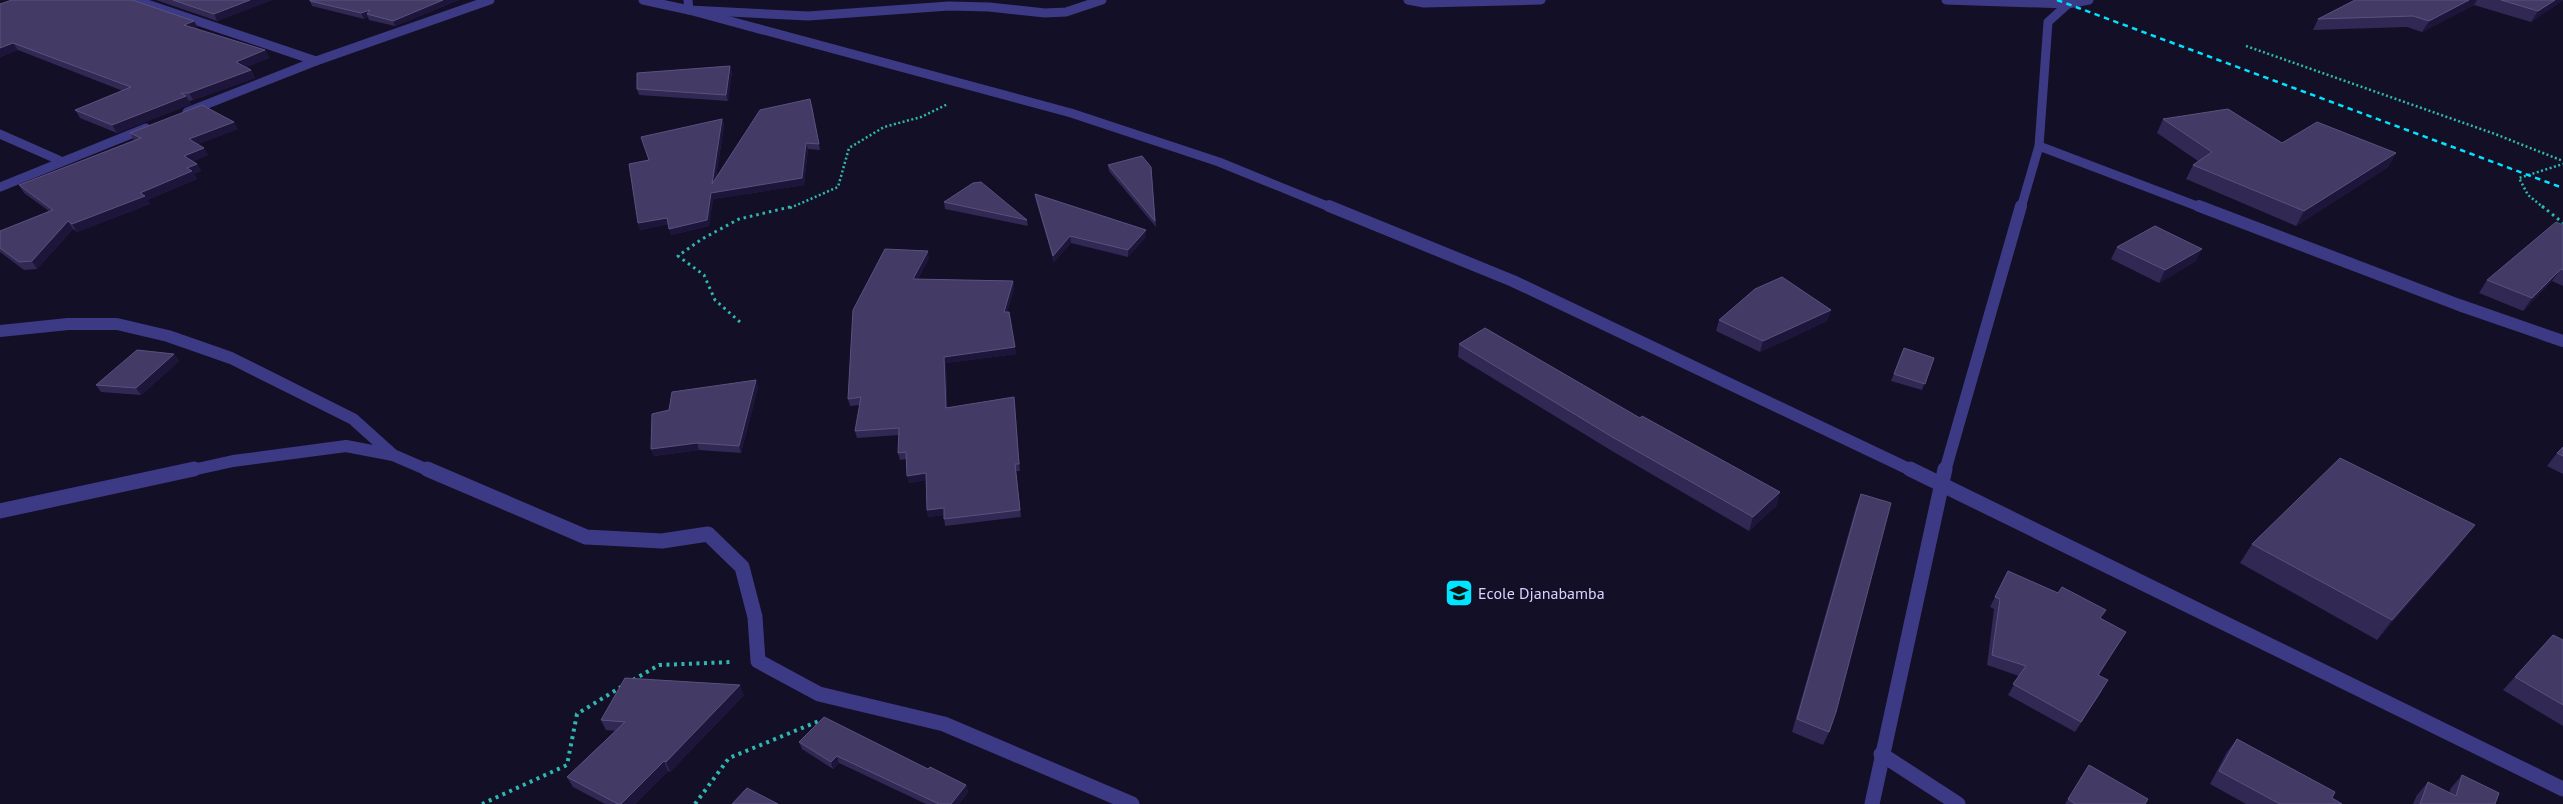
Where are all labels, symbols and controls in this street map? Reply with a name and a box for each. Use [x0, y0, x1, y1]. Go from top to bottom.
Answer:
school or university icon: Ecole Djanabamba [1444, 578, 1474, 608]
place label: Ecole Djanabamba [1478, 583, 1605, 603]

